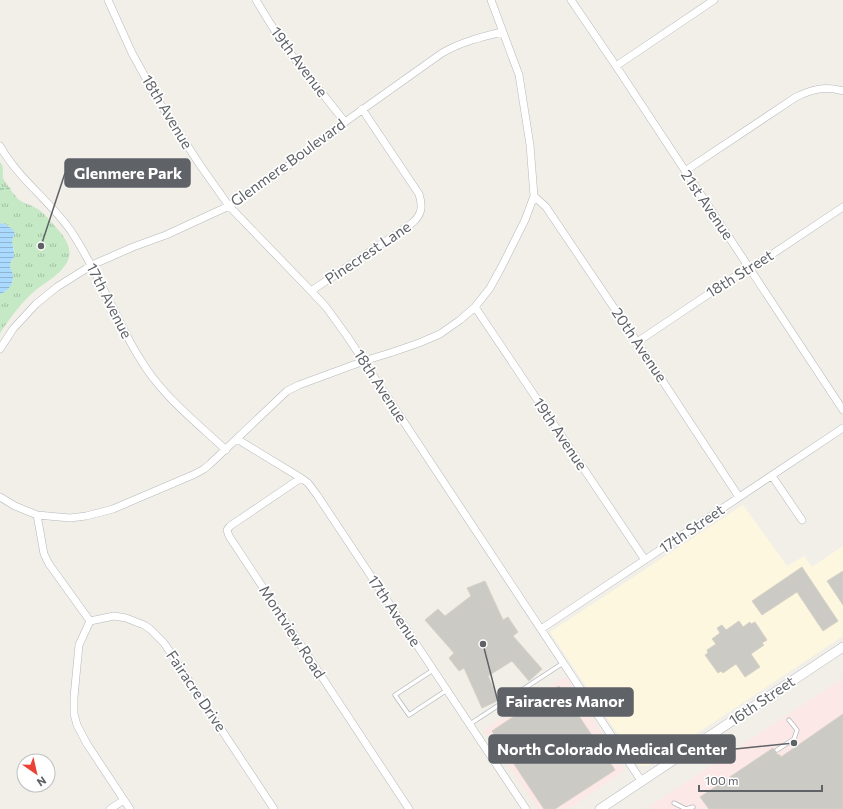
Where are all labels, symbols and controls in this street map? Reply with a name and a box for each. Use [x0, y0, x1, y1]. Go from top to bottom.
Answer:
street label: 19th Avenue [268, 23, 332, 100]
street label: 18th Avenue [139, 71, 197, 152]
street label: Glenmere Boulevard [227, 115, 348, 210]
callout: Glenmere Park [65, 159, 190, 187]
text: Glenmere Park [74, 163, 183, 182]
street label: 21st Avenue [678, 166, 738, 243]
street label: Pinecrest Lane [321, 217, 414, 287]
street label: 18th Street [703, 246, 776, 301]
street label: 17th Avenue [83, 260, 137, 341]
street label: 20th Avenue [608, 304, 671, 385]
street label: 18th Avenue [351, 346, 411, 425]
street label: 19th Avenue [530, 394, 592, 473]
street label: 17th Street [656, 500, 727, 556]
street label: 17th Avenue [364, 571, 425, 650]
street label: Montview Road [256, 582, 330, 681]
street label: Fairacre Drive [163, 646, 231, 734]
street label: 16th Street [725, 672, 798, 729]
callout: Fairacres Manor [498, 688, 633, 716]
text: Fairacres Manor [506, 691, 625, 710]
callout: North Colorado Medical Center [489, 735, 735, 763]
text: North Colorado Medical Center [497, 739, 727, 758]
north arrow [16, 753, 56, 793]
scale bar [699, 767, 822, 793]
text: 100 m [705, 773, 739, 787]
text: N [35, 774, 49, 789]

